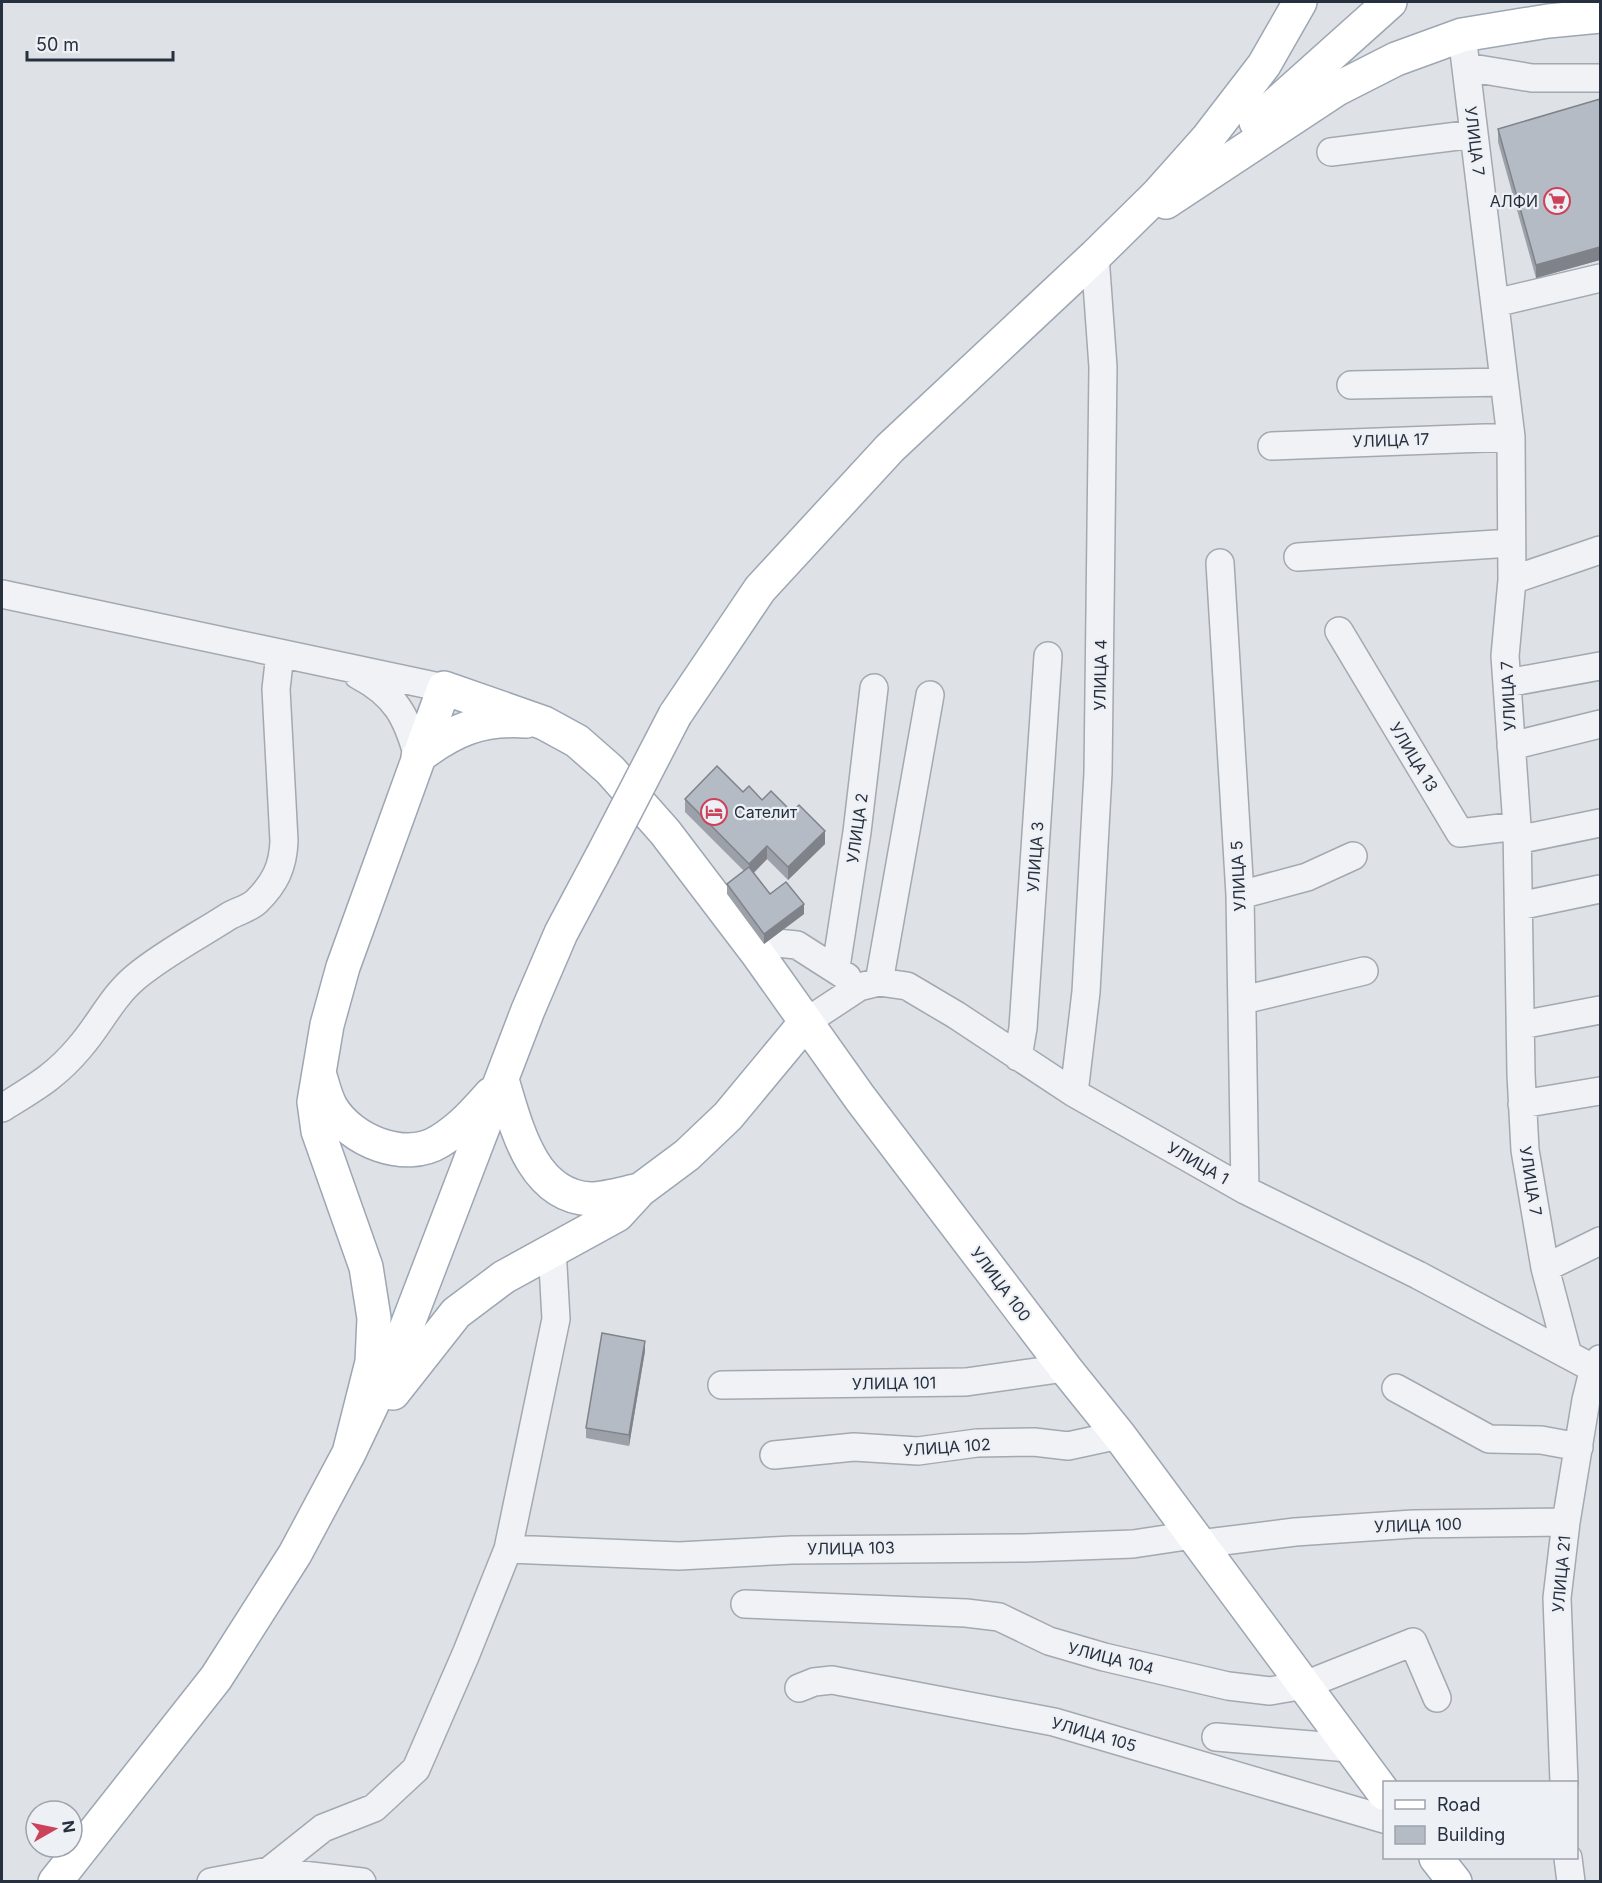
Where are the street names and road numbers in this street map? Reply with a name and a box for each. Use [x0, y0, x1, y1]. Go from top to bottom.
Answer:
street label: УЛИЦА 7 [1461, 105, 1489, 177]
street label: УЛИЦА 17 [1352, 429, 1430, 451]
street label: УЛИЦА 4 [1089, 639, 1111, 711]
street label: УЛИЦА 7 [1496, 660, 1520, 732]
street label: УЛИЦА 13 [1385, 719, 1443, 795]
street label: УЛИЦА 2 [842, 792, 872, 864]
street label: УЛИЦА 3 [1023, 821, 1047, 893]
street label: УЛИЦА 5 [1226, 840, 1250, 912]
street label: УЛИЦА 1 [1164, 1137, 1232, 1189]
street label: УЛИЦА 7 [1516, 1145, 1546, 1217]
street label: УЛИЦА 100 [967, 1243, 1035, 1325]
street label: УЛИЦА 101 [852, 1372, 936, 1394]
street label: УЛИЦА 102 [903, 1434, 991, 1460]
street label: УЛИЦА 100 [1374, 1513, 1462, 1537]
street label: УЛИЦА 21 [1548, 1535, 1574, 1613]
street label: УЛИЦА 103 [807, 1537, 895, 1559]
street label: УЛИЦА 104 [1066, 1638, 1156, 1678]
street label: УЛИЦА 105 [1049, 1712, 1139, 1756]

